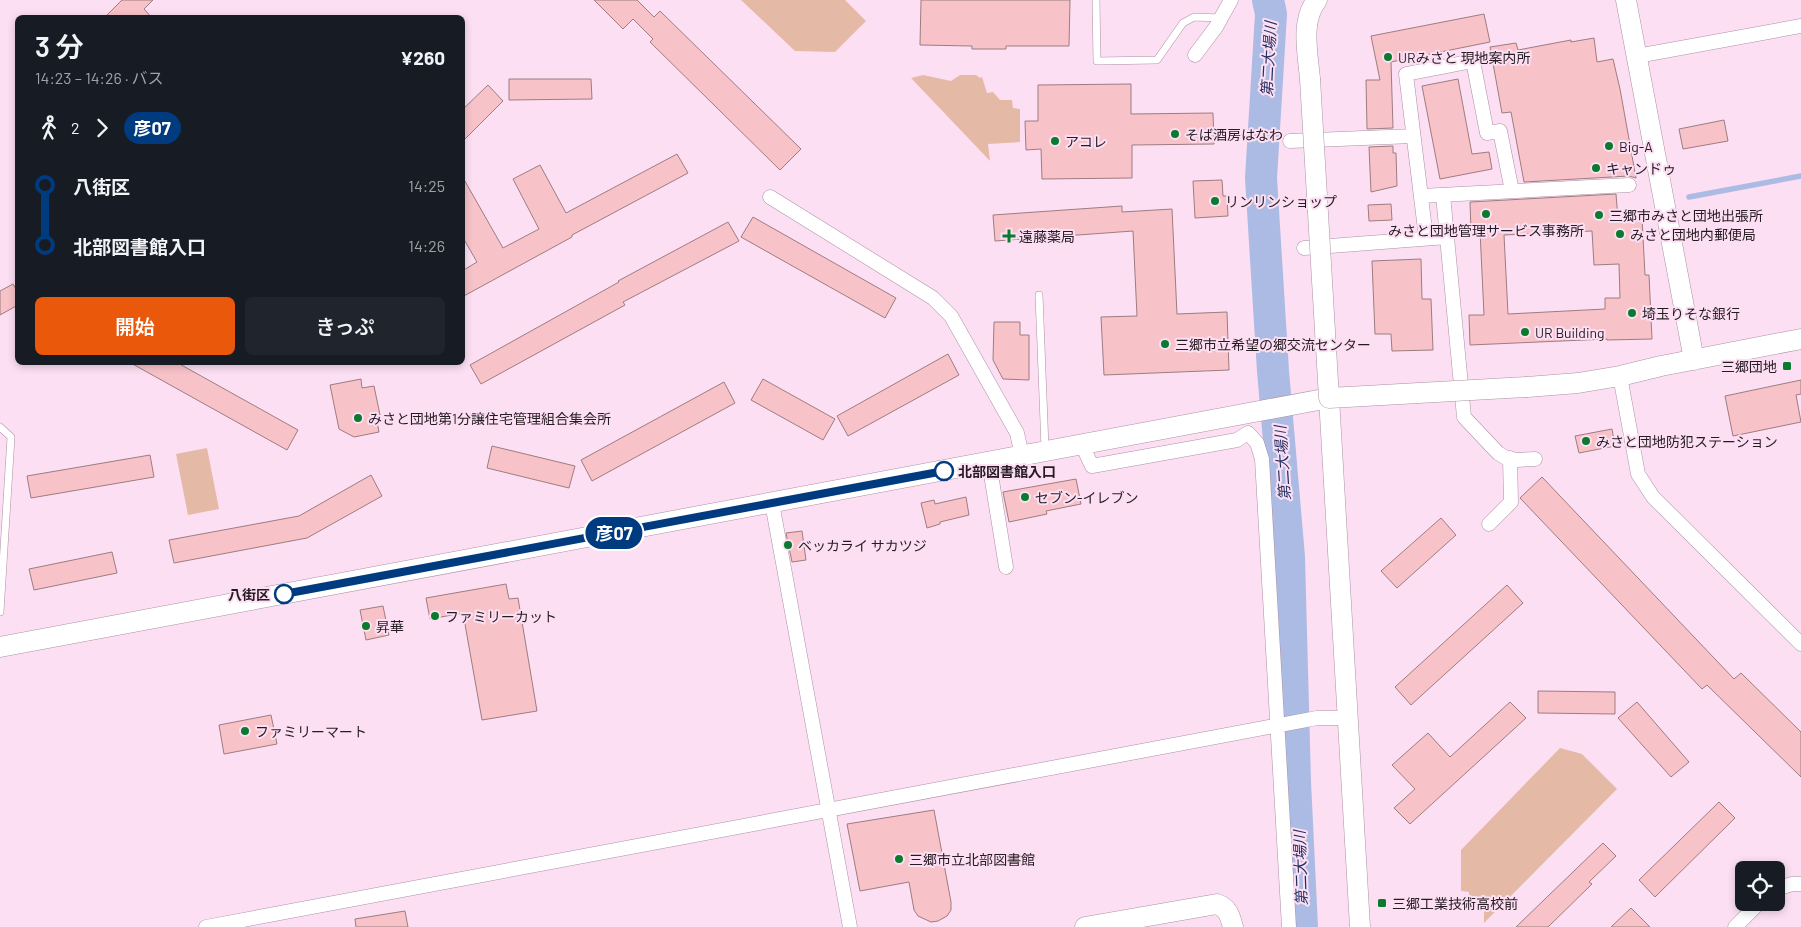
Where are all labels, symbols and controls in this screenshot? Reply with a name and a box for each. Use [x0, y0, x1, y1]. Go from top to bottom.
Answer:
water label: 第二大場川 [1257, 19, 1279, 97]
text: 3 分 [35, 29, 83, 63]
text: ¥260 [400, 46, 445, 69]
place label: URみさと 現地案内所 [1398, 49, 1530, 66]
marker: URみさと 現地案内所 [1382, 51, 1394, 63]
text: 14:23 – 14:26 · バス [35, 68, 164, 87]
icon: walk [35, 114, 63, 142]
icon: forward [88, 114, 116, 142]
text: 彦07 [134, 117, 171, 139]
text: 2 [71, 118, 80, 137]
place label: そば酒房はなわ [1185, 126, 1283, 143]
marker: そば酒房はなわ [1169, 128, 1181, 140]
place label: アコレ [1065, 133, 1107, 150]
marker: アコレ [1049, 135, 1061, 147]
place label: Big-A [1619, 138, 1653, 155]
marker: Big-A [1603, 140, 1615, 152]
place label: キャンドゥ [1606, 160, 1676, 177]
marker: キャンドゥ [1590, 162, 1602, 174]
text: 八街区 [73, 175, 130, 198]
text: 14:25 [408, 176, 445, 195]
place label: リンリンショップ [1225, 193, 1337, 210]
marker: リンリンショップ [1209, 195, 1221, 207]
place label: 三郷市みさと団地出張所 [1609, 207, 1763, 224]
marker: みさと団地管理サービス事務所 [1480, 208, 1492, 220]
marker: 三郷市みさと団地出張所 [1593, 209, 1605, 221]
place label: みさと団地管理サービス事務所 [1388, 222, 1584, 239]
place label: みさと団地内郵便局 [1630, 226, 1756, 243]
place label: 遠藤薬局 [1019, 228, 1075, 245]
marker: みさと団地内郵便局 [1614, 228, 1626, 240]
marker: 遠藤薬局 [1003, 230, 1015, 242]
text: 北部図書館入口 [73, 235, 206, 258]
text: 14:26 [408, 236, 445, 255]
button: 開始 [35, 297, 235, 355]
button: きっぷ [245, 297, 445, 355]
place label: 埼玉りそな銀行 [1642, 305, 1740, 322]
marker: 埼玉りそな銀行 [1626, 307, 1638, 319]
place label: UR Building [1535, 324, 1605, 341]
marker: UR Building [1519, 326, 1531, 338]
place label: 三郷市立希望の郷交流センター [1175, 336, 1371, 353]
marker: 三郷市立希望の郷交流センター [1159, 338, 1171, 350]
place label: 三郷団地 [1721, 358, 1777, 375]
marker: 三郷団地 [1781, 360, 1793, 372]
place label: みさと団地第1分譲住宅管理組合集会所 [368, 410, 611, 427]
marker: みさと団地第1分譲住宅管理組合集会所 [352, 412, 364, 424]
water label: 第二大場川 [1270, 423, 1294, 501]
place label: みさと団地防犯ステーション [1596, 433, 1778, 450]
marker: みさと団地防犯ステーション [1580, 435, 1592, 447]
marker: 北部図書館入口 [934, 461, 954, 481]
place label: 北部図書館入口 [958, 463, 1056, 480]
place label: セブン-イレブン [1035, 489, 1139, 506]
marker: セブン-イレブン [1019, 491, 1031, 503]
line badge: 彦07 [585, 517, 643, 549]
text: 彦07 [595, 522, 633, 544]
place label: ベッカライ サカツジ [798, 537, 927, 554]
marker: ベッカライ サカツジ [782, 539, 794, 551]
marker: 八街区 [274, 584, 294, 604]
place label: 八街区 [228, 586, 270, 603]
place label: ファミリーカット [445, 608, 557, 625]
marker: ファミリーカット [429, 610, 441, 622]
place label: 昇華 [376, 618, 404, 635]
marker: 昇華 [360, 620, 372, 632]
place label: ファミリーマート [255, 723, 367, 740]
marker: ファミリーマート [239, 725, 251, 737]
water label: 第二大場川 [1290, 828, 1310, 906]
place label: 三郷市立北部図書館 [909, 851, 1035, 868]
marker: 三郷市立北部図書館 [893, 853, 905, 865]
map controls [1735, 861, 1785, 911]
button: locate [1735, 861, 1785, 911]
place label: 三郷工業技術高校前 [1392, 895, 1518, 912]
marker: 三郷工業技術高校前 [1376, 897, 1388, 909]

